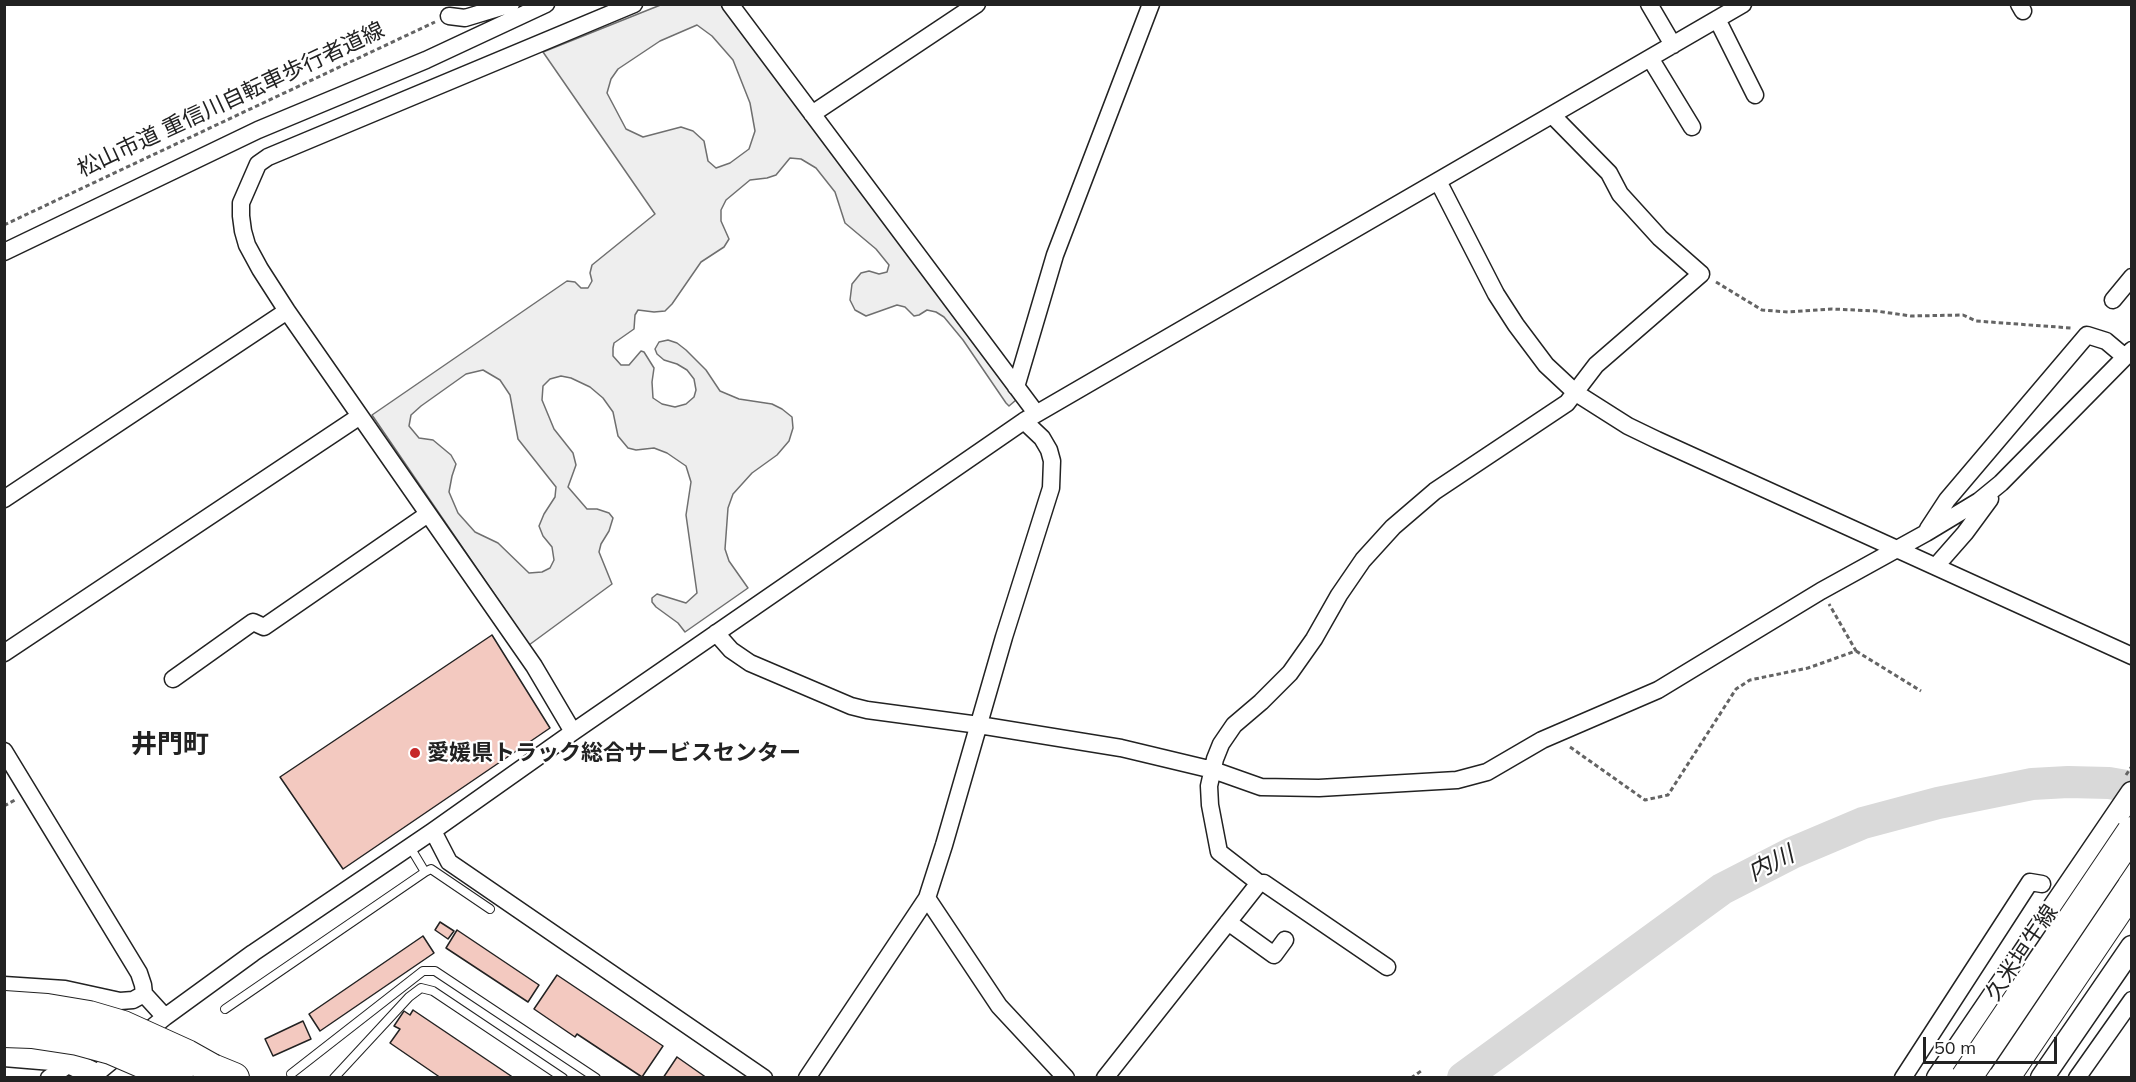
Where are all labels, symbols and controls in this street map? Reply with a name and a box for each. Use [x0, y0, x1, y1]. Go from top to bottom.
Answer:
street label: 松山市道 重信川自転車歩行者道線 [73, 17, 389, 183]
district label: 井門町 [131, 729, 209, 761]
place label: 愛媛県トラック総合サービスセンター [427, 740, 801, 766]
marker: 愛媛県トラック総合サービスセンター [408, 746, 422, 760]
water label: 内川 [1743, 840, 1799, 888]
street label: 久米垣生線 [1980, 900, 2064, 1006]
scale bar [1926, 1025, 2060, 1063]
text: 50 m [1934, 1036, 1976, 1059]

